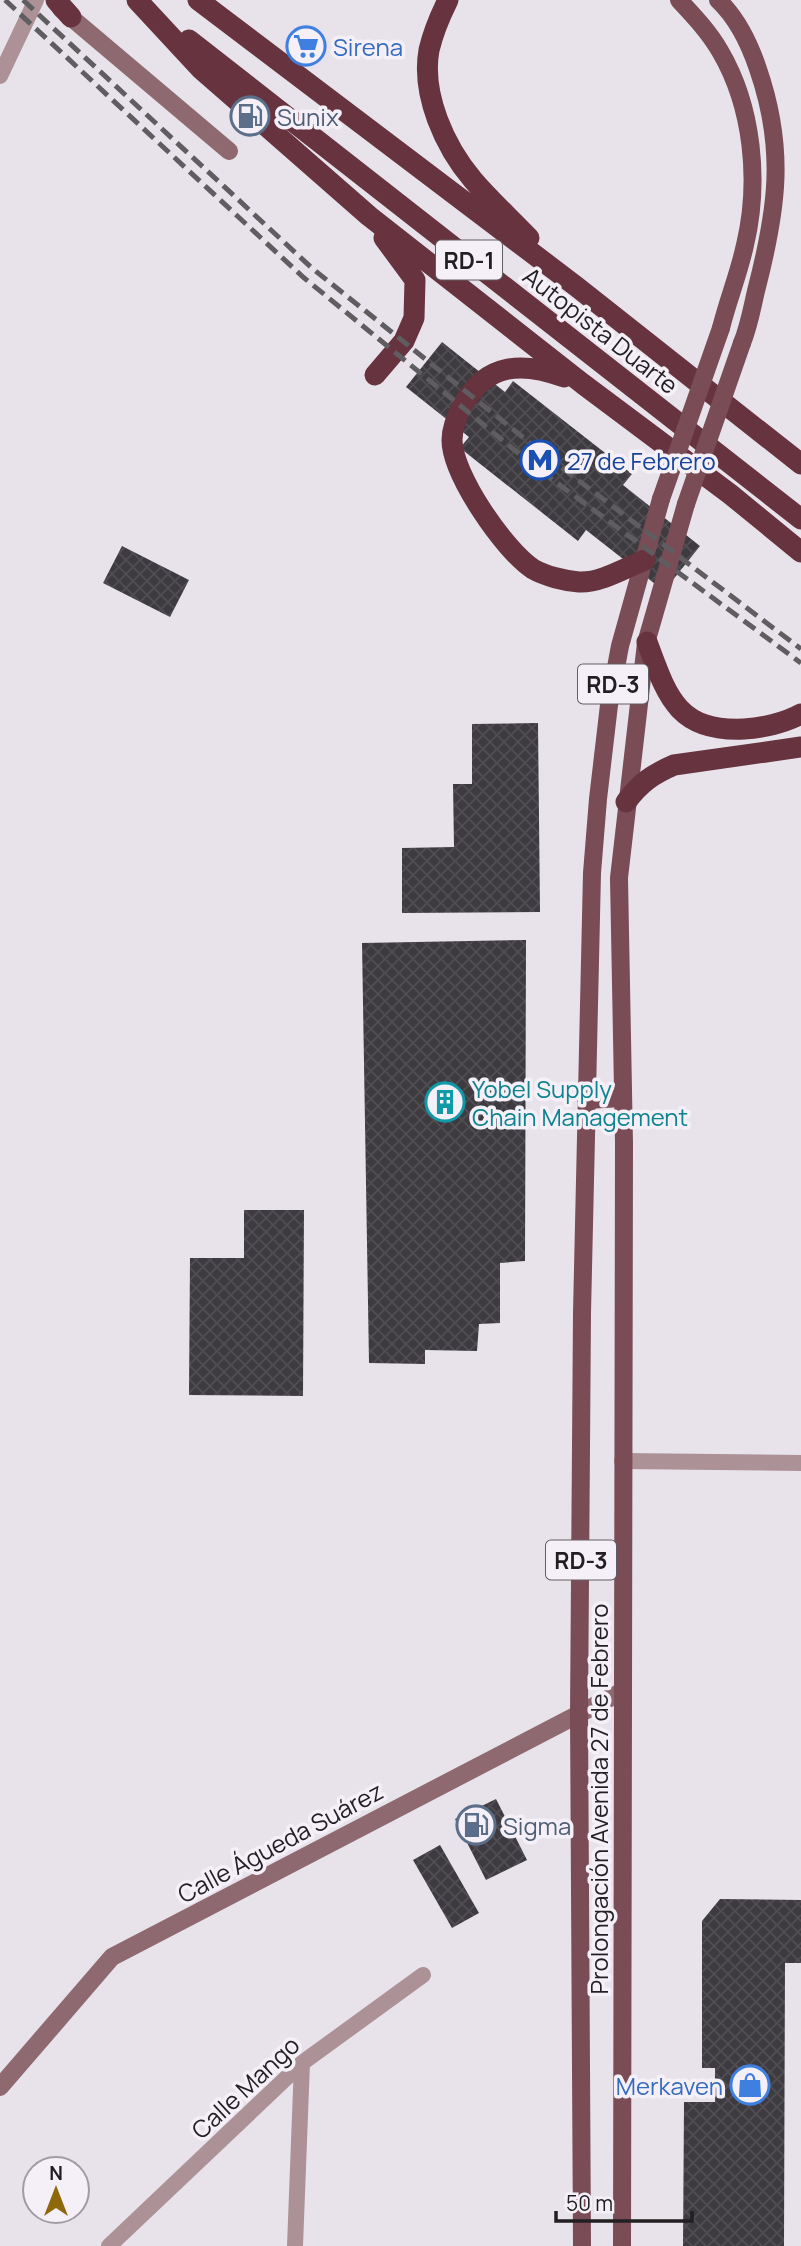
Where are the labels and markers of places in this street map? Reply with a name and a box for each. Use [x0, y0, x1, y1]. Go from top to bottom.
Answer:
supermarket icon: Sirena [285, 25, 327, 67]
place label: Sirena [333, 30, 403, 63]
fuel station icon: Sunix [229, 95, 271, 137]
place label: Sunix [277, 100, 339, 133]
metro station icon: 27 de Febrero [519, 439, 561, 481]
place label: 27 de Febrero [567, 444, 716, 477]
place label: Yobel Supply Chain Management [472, 1072, 688, 1133]
building icon: Yobel Supply Chain Management [424, 1081, 466, 1123]
fuel station icon: Sigma [455, 1804, 497, 1846]
place label: Sigma [503, 1809, 571, 1842]
shop icon: Merkaven [729, 2064, 771, 2106]
place label: Merkaven [616, 2069, 723, 2102]

